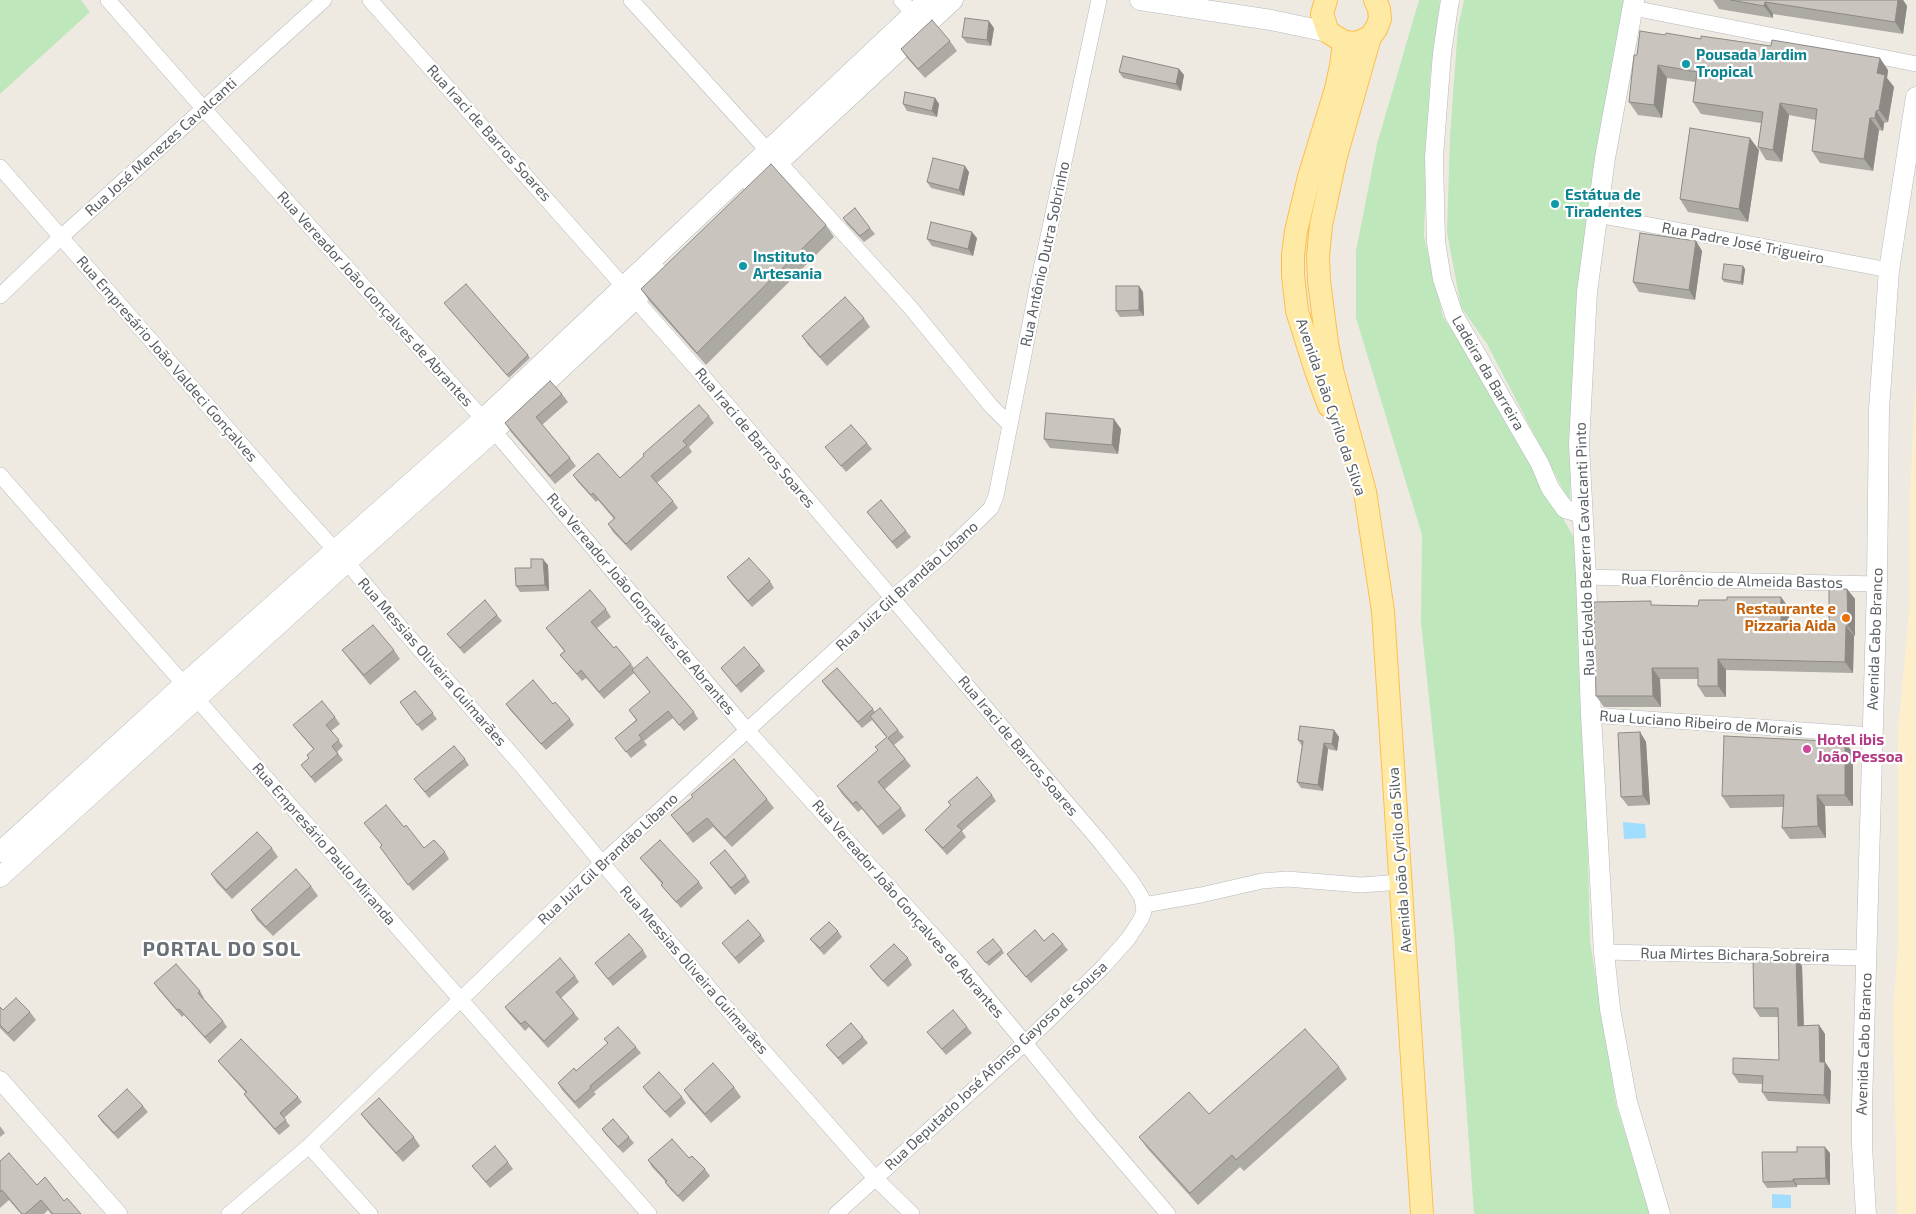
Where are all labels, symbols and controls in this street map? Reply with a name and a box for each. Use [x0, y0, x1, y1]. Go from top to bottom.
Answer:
place label: Pousada Jardim Tropical [1696, 46, 1807, 81]
marker: Pousada Jardim Tropical [1680, 58, 1692, 70]
street label: Rua Iraci de Barros Soares [423, 61, 555, 205]
street label: Rua José Menezes Cavalcanti [82, 74, 240, 220]
street label: Rua Antônio Dutra Sobrinho [1017, 160, 1073, 348]
place label: Estátua de Tiradentes [1565, 186, 1642, 221]
street label: Rua Vereador João Gonçalves de Abrantes [273, 188, 477, 410]
marker: Estátua de Tiradentes [1549, 198, 1561, 210]
street label: Rua Padre José Trigueiro [1660, 218, 1826, 268]
place label: Instituto Artesania [753, 248, 822, 283]
street label: Rua Empresário João Valdeci Gonçalves [73, 252, 261, 466]
marker: Instituto Artesania [737, 260, 749, 272]
street label: Ladeira da Barreira [1448, 312, 1528, 434]
street label: Avenida João Cyrilo da Silva [1292, 316, 1370, 498]
street label: Rua Iraci de Barros Soares [691, 364, 819, 512]
street label: Rua Edvaldo Bezerra Cavalcanti Pinto [1572, 422, 1598, 676]
street label: Rua Vereador João Gonçalves de Abrantes [543, 490, 739, 718]
street label: Rua Juiz Gil Brandão Líbano [832, 517, 982, 655]
street label: Avenida Cabo Branco [1864, 567, 1886, 711]
street label: Rua Florêncio de Almeida Bastos [1621, 570, 1843, 592]
street label: Rua Messias Oliveira Guimarães [354, 574, 510, 750]
place label: Restaurante e Pizzaria Aida [1736, 600, 1836, 635]
marker: Restaurante e Pizzaria Aida [1840, 612, 1852, 624]
street label: Rua Iraci de Barros Soares [954, 672, 1082, 820]
street label: Rua Luciano Ribeiro de Morais [1599, 707, 1803, 739]
place label: Hotel ibis João Pessoa [1817, 731, 1903, 766]
marker: Hotel ibis João Pessoa [1801, 743, 1813, 755]
street label: Rua Empresário Paulo Miranda [248, 759, 400, 929]
street label: Avenida João Cyrilo da Silva [1385, 766, 1415, 954]
street label: Rua Juiz Gil Brandão Líbano [534, 789, 682, 929]
street label: Rua Vereador João Gonçalves de Abrantes [808, 796, 1008, 1022]
street label: Rua Messias Oliveira Guimarães [616, 882, 772, 1058]
district label: PORTAL DO SOL [141, 937, 303, 961]
street label: Rua Mirtes Bichara Sobreira [1640, 944, 1830, 966]
street label: Rua Deputado José Afonso Gayoso de Sousa [881, 958, 1111, 1174]
street label: Avenida Cabo Branco [1853, 972, 1875, 1116]

